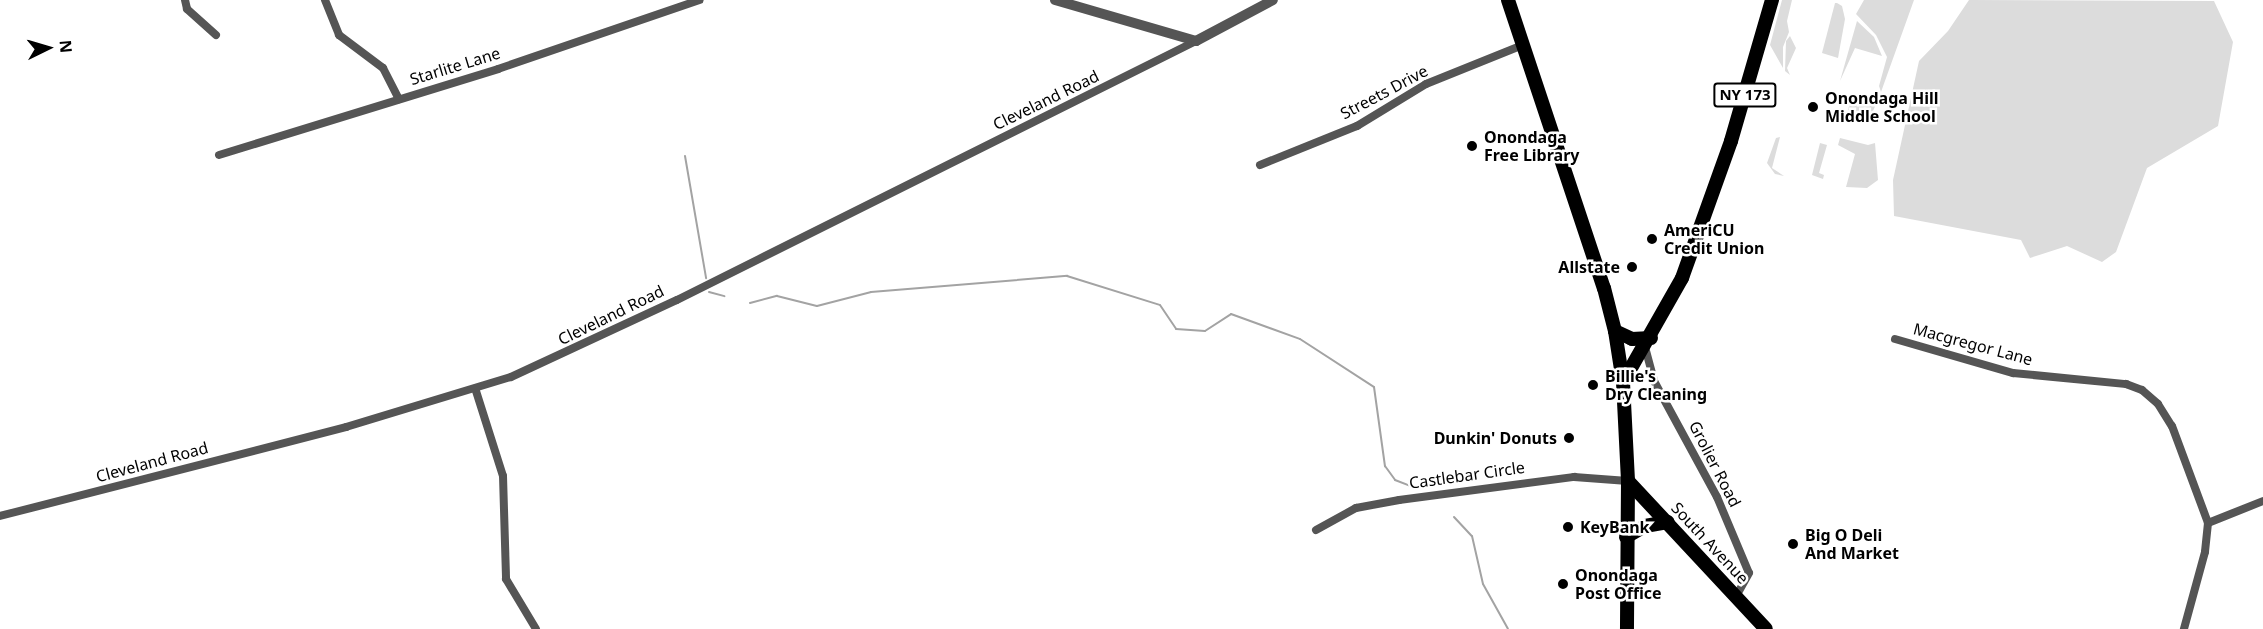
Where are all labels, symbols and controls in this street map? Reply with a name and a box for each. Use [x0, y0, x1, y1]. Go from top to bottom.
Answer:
north arrow [18, 18, 78, 78]
text: N [54, 39, 77, 54]
street label: Starlite Lane [407, 43, 503, 89]
street label: Streets Drive [1337, 61, 1431, 123]
street label: Cleveland Road [990, 66, 1102, 134]
road number: NY 173 [1712, 83, 1778, 107]
place label: Onondaga Hill Middle School [1825, 88, 1939, 126]
marker: Onondaga Hill Middle School [1806, 100, 1820, 114]
place label: Onondaga Free Library [1484, 127, 1579, 165]
marker: Onondaga Free Library [1465, 139, 1479, 153]
place label: AmeriCU Credit Union [1664, 220, 1764, 258]
marker: AmeriCU Credit Union [1645, 232, 1659, 246]
place label: Allstate [1558, 257, 1620, 277]
marker: Allstate [1625, 260, 1639, 274]
street label: Cleveland Road [555, 281, 667, 349]
street label: Macgregor Lane [1911, 319, 2035, 369]
place label: Billie's Dry Cleaning [1605, 366, 1707, 404]
marker: Billie's Dry Cleaning [1586, 378, 1600, 392]
street label: Grolier Road [1685, 418, 1745, 510]
place label: Dunkin' Donuts [1434, 428, 1557, 448]
marker: Dunkin' Donuts [1562, 431, 1576, 445]
street label: Cleveland Road [94, 438, 210, 486]
street label: Castlebar Circle [1408, 457, 1526, 493]
street label: South Avenue [1667, 498, 1753, 588]
place label: KeyBank [1580, 517, 1650, 537]
marker: KeyBank [1561, 520, 1575, 534]
place label: Big O Deli And Market [1805, 525, 1899, 563]
marker: Big O Deli And Market [1786, 537, 1800, 551]
place label: Onondaga Post Office [1575, 565, 1662, 603]
marker: Onondaga Post Office [1556, 577, 1570, 591]

